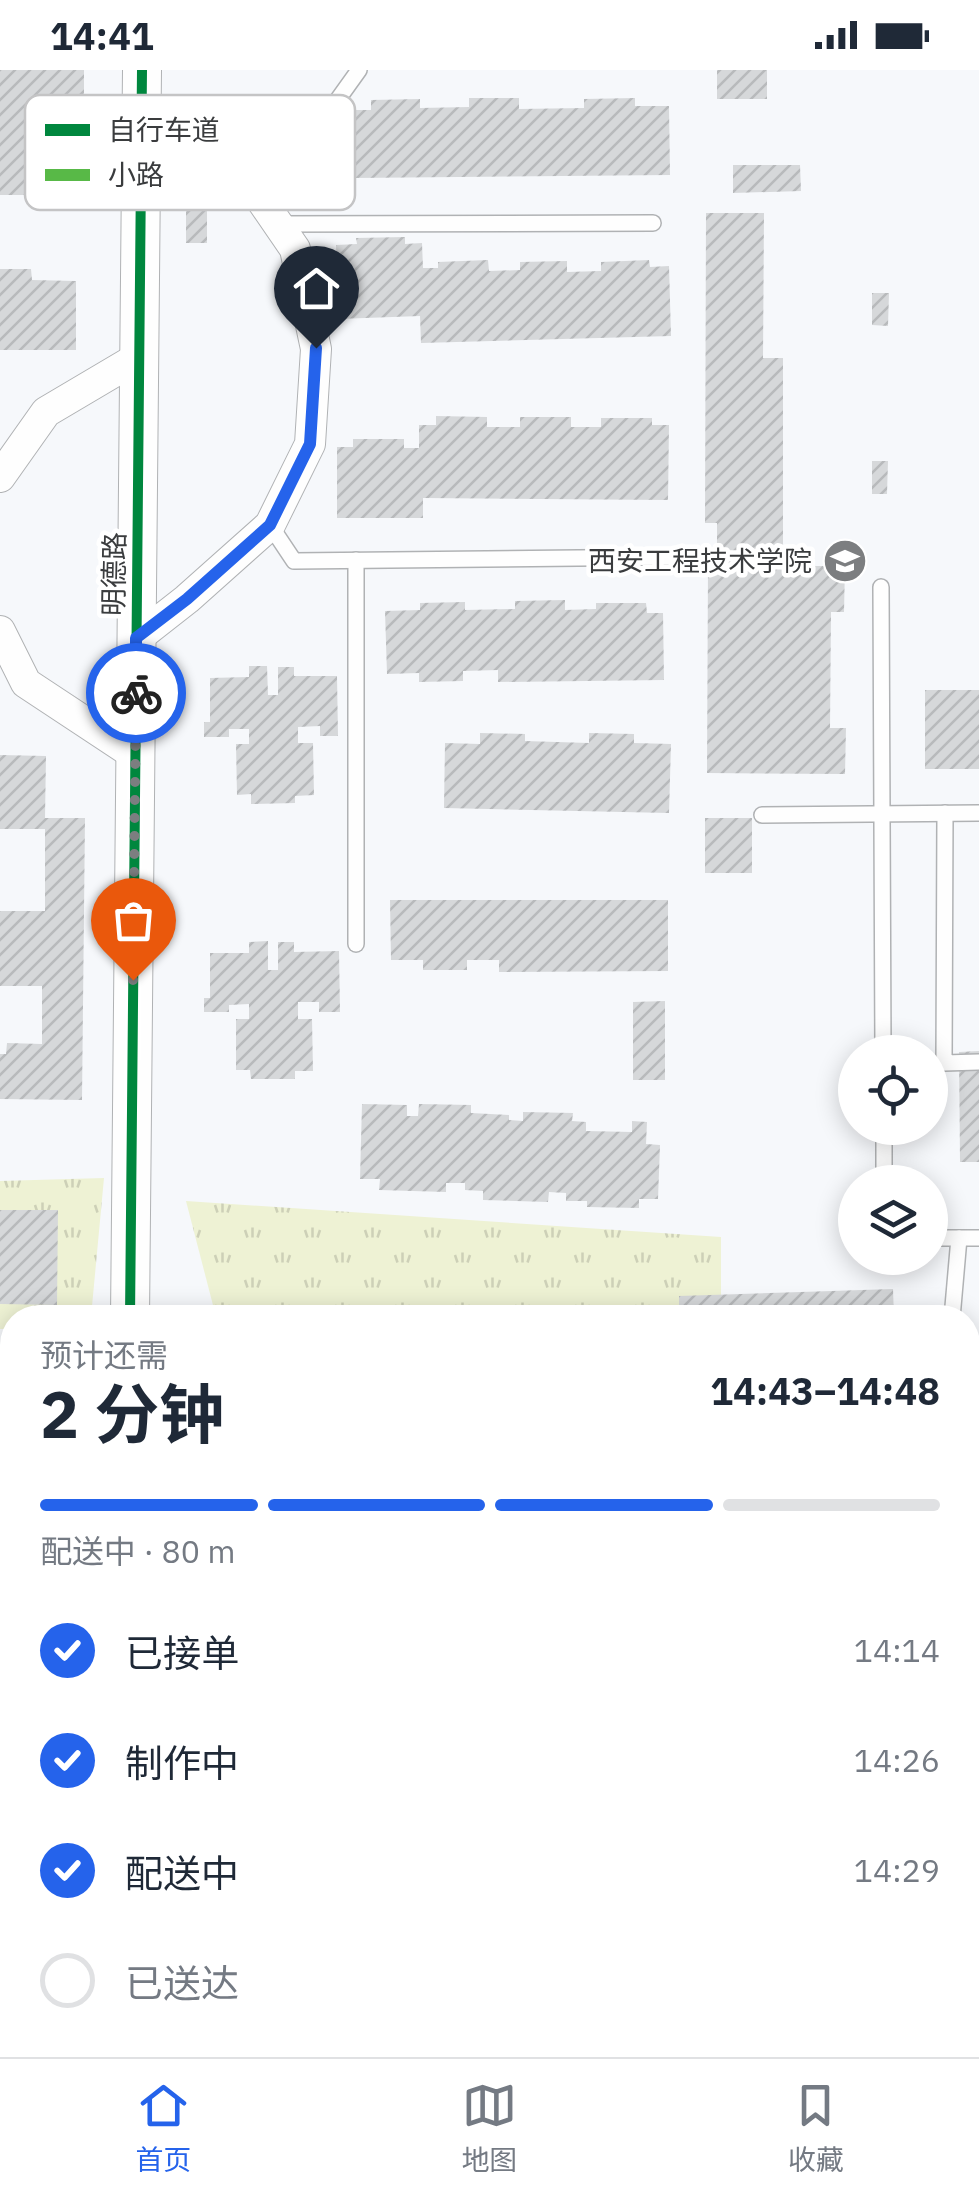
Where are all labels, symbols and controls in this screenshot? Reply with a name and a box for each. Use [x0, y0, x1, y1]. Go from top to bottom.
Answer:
text: 14:41 [50, 11, 154, 60]
legend [25, 95, 355, 210]
text: 自行车道 [108, 111, 220, 148]
text: 小路 [108, 156, 164, 193]
pin [274, 246, 359, 349]
icon: home [289, 261, 344, 316]
street label: 明德路 [94, 532, 133, 616]
school or university icon: 西安工程技术学院 [822, 538, 868, 584]
place label: 西安工程技术学院 [588, 542, 812, 579]
courier [86, 643, 186, 743]
icon: bike [109, 666, 164, 721]
pin [91, 878, 176, 981]
icon: bag [106, 893, 161, 948]
map controls [838, 1035, 948, 1275]
button: locate [838, 1035, 948, 1145]
button: layers [838, 1165, 948, 1275]
text: 预计还需 [40, 1334, 168, 1376]
text: 14:43–14:48 [710, 1366, 940, 1415]
text: 2 分钟 [40, 1371, 224, 1456]
text: 配送中 · 80 m [40, 1530, 235, 1572]
icon: check [40, 1623, 95, 1678]
text: 已接单 [125, 1628, 239, 1677]
text: 14:14 [854, 1629, 940, 1671]
icon: check [40, 1733, 95, 1788]
text: 制作中 [125, 1738, 239, 1787]
text: 14:26 [854, 1739, 940, 1781]
icon: check [40, 1843, 95, 1898]
text: 配送中 [125, 1848, 239, 1897]
text: 14:29 [854, 1849, 940, 1891]
text: 已送达 [125, 1958, 239, 2007]
tab: 首页 [135, 2078, 191, 2178]
tab: 地图 [461, 2078, 518, 2178]
tab: 收藏 [788, 2078, 844, 2178]

